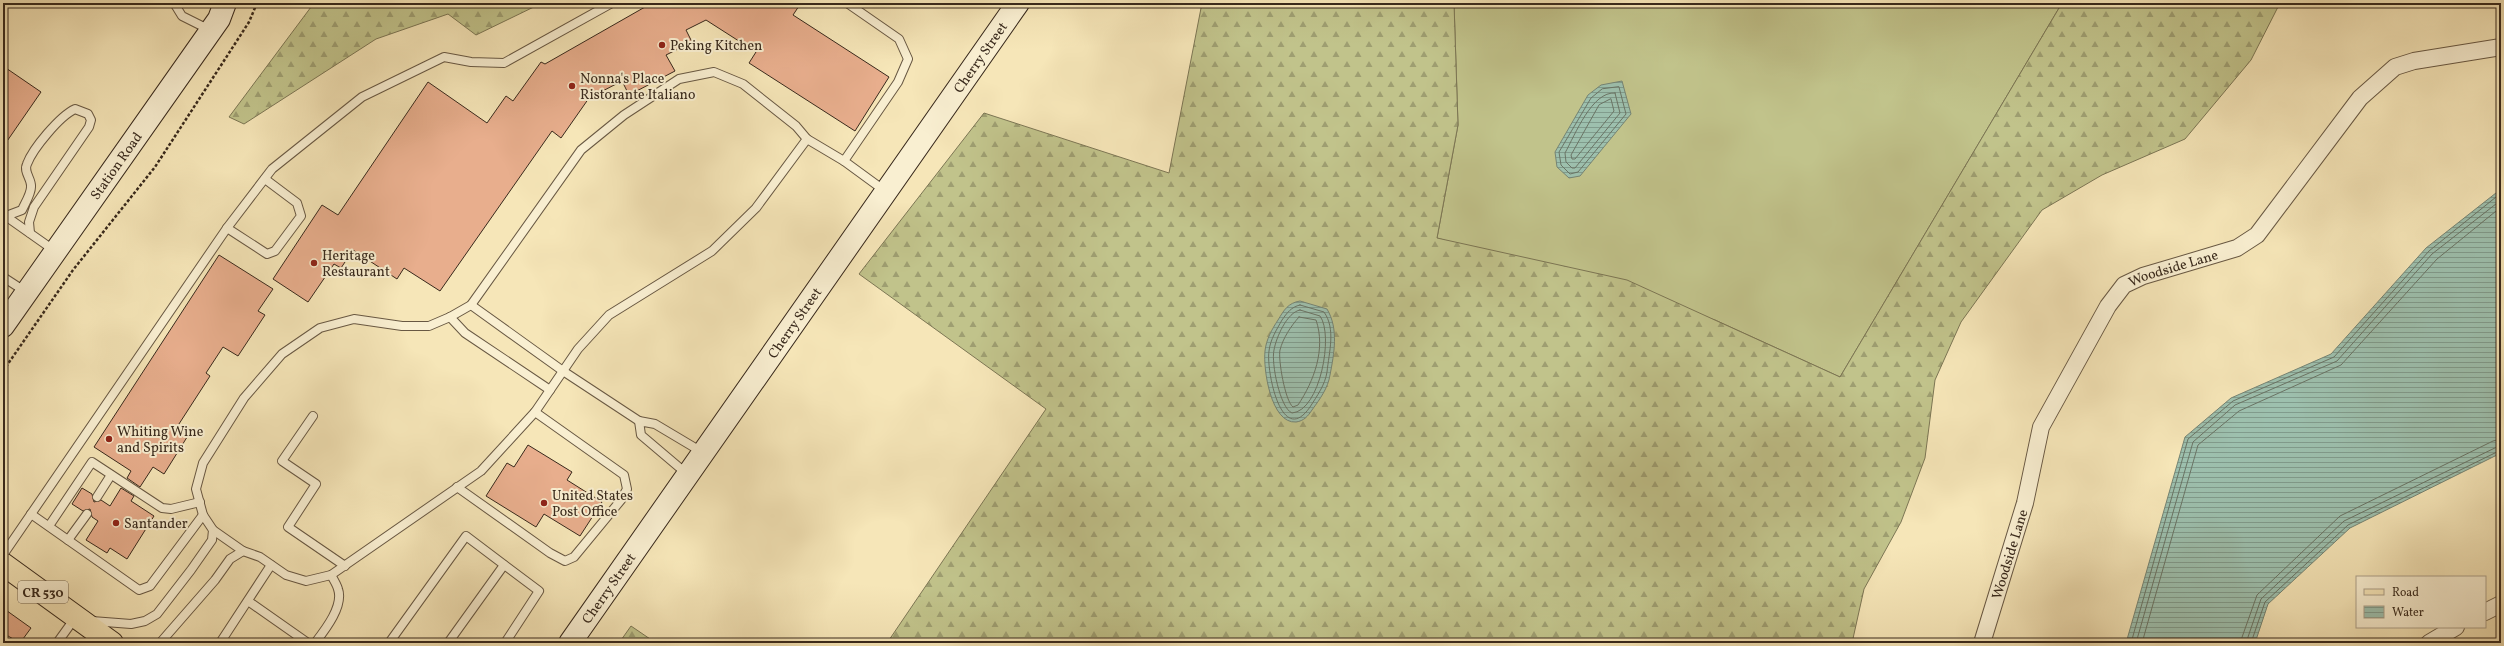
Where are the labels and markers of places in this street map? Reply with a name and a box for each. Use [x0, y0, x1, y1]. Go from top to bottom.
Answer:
place label: Peking Kitchen [670, 37, 762, 56]
marker: Peking Kitchen [657, 40, 667, 50]
place label: Nonna's Place Ristorante Italiano [580, 70, 695, 105]
marker: Nonna's Place Ristorante Italiano [567, 81, 577, 91]
place label: Heritage Restaurant [322, 247, 390, 282]
marker: Heritage Restaurant [309, 258, 319, 268]
place label: Whiting Wine and Spirits [117, 423, 204, 458]
marker: Whiting Wine and Spirits [104, 434, 114, 444]
place label: United States Post Office [552, 487, 633, 522]
marker: United States Post Office [539, 498, 549, 508]
place label: Santander [124, 515, 188, 534]
marker: Santander [111, 518, 121, 528]

